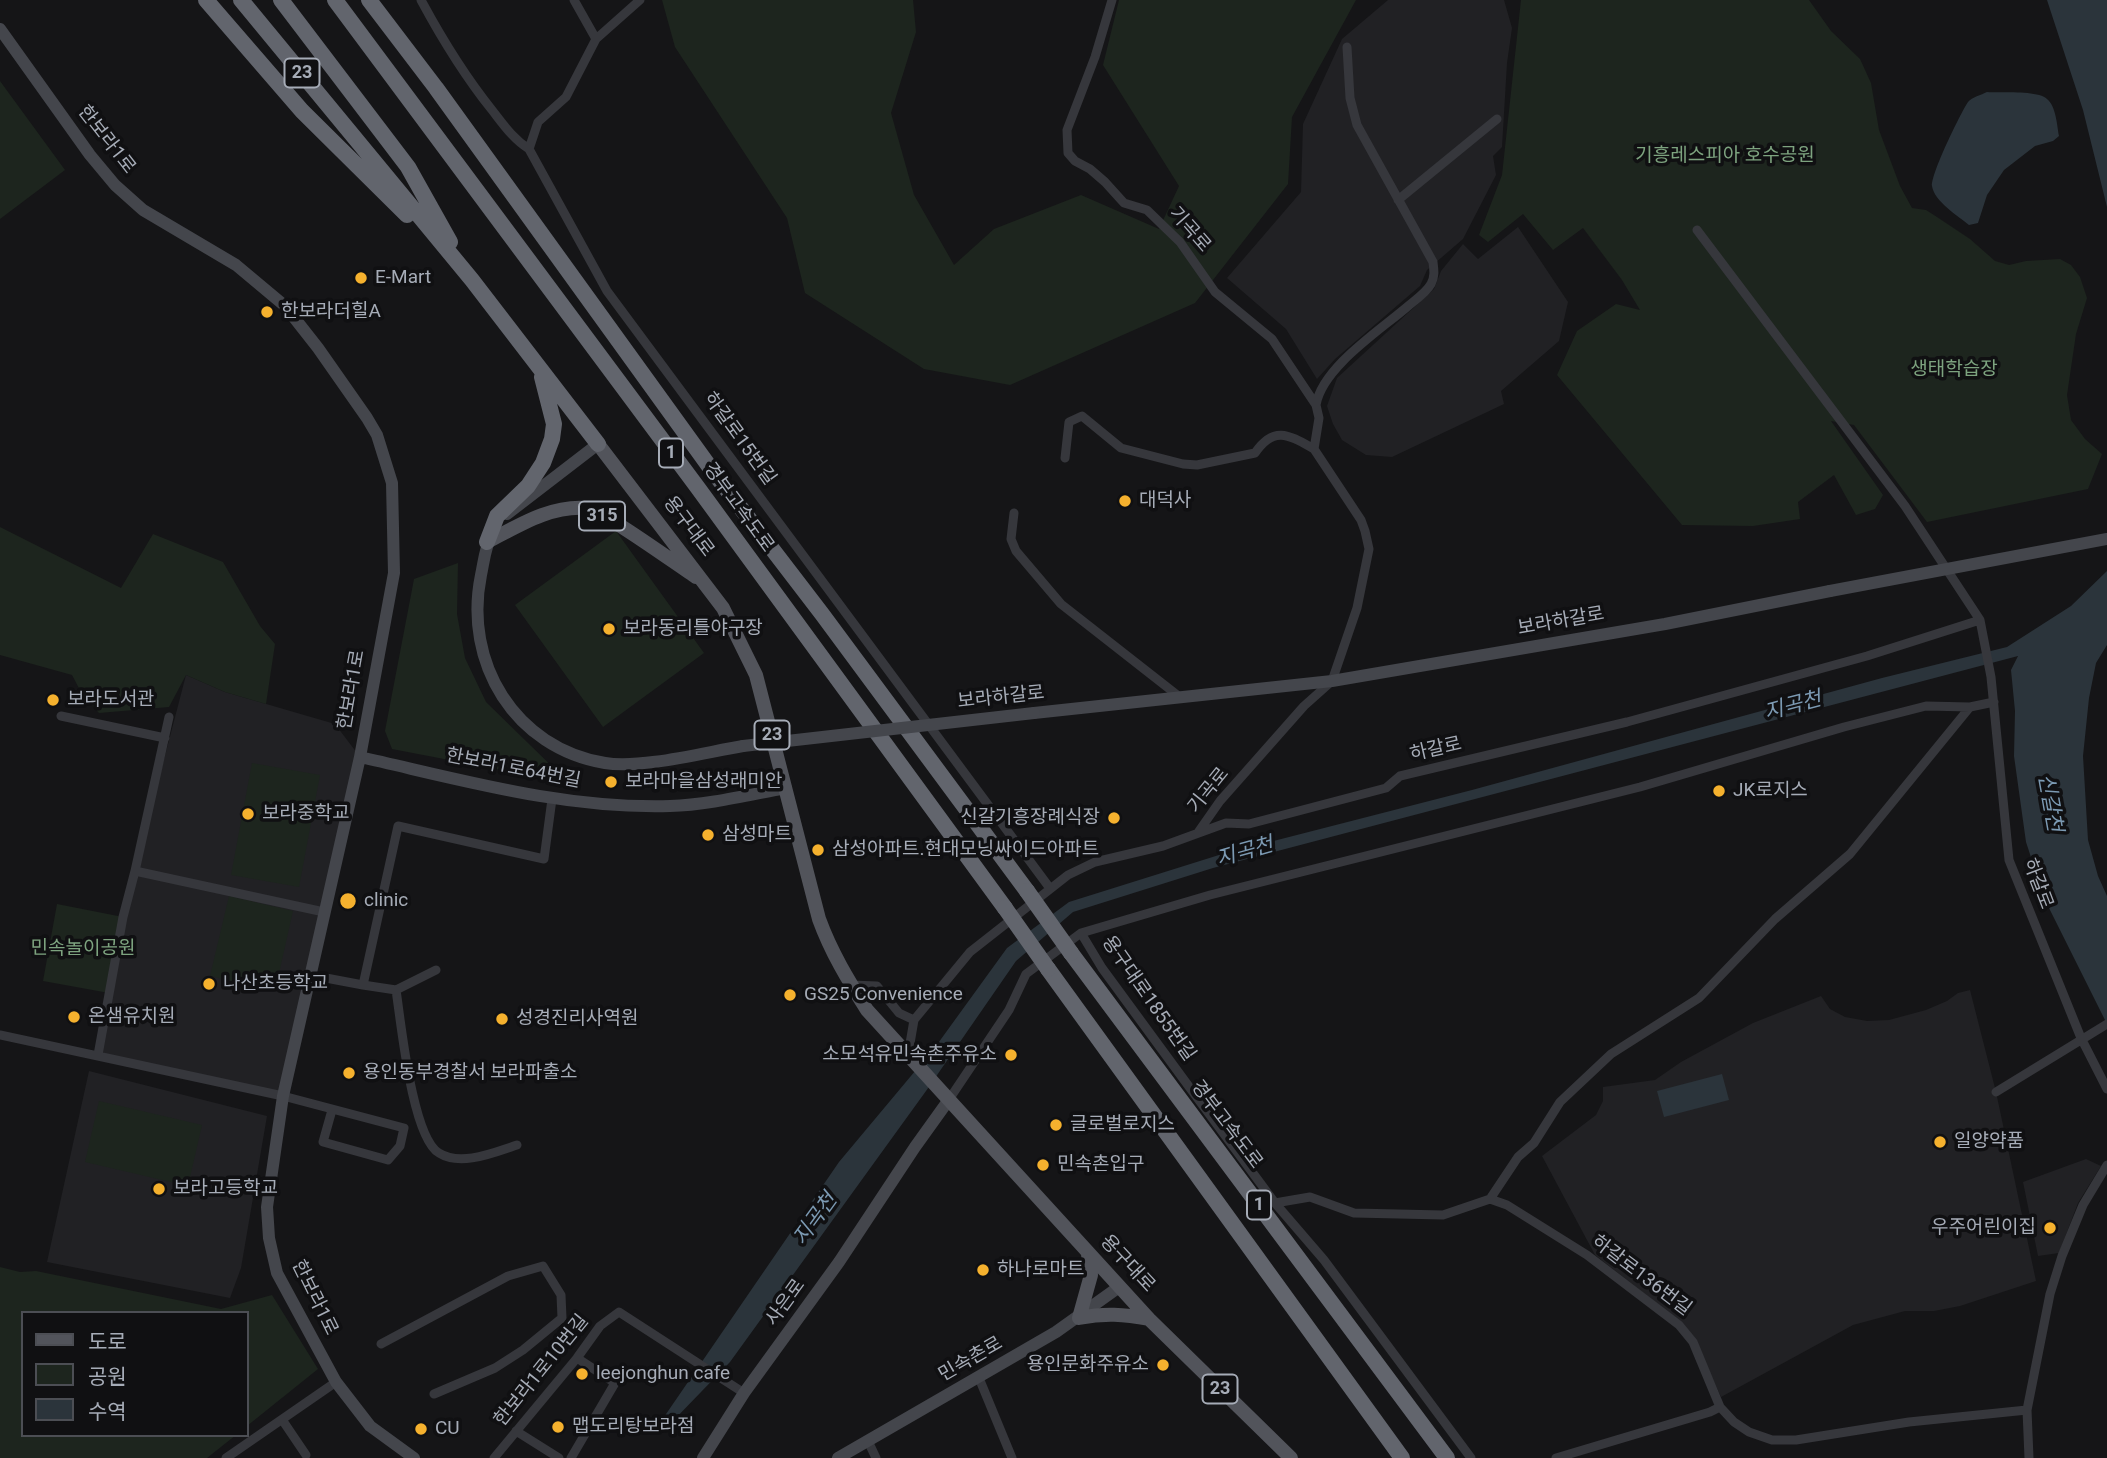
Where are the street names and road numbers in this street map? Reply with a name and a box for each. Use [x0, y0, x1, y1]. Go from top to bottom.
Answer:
road number: 23 [284, 58, 320, 88]
street label: 한보라1로 [72, 101, 140, 179]
street label: 기곡로 [1163, 203, 1215, 257]
street label: 하갈로15번길 [698, 388, 780, 490]
road number: 1 [659, 438, 683, 467]
street label: 경부고속도로 [698, 459, 778, 557]
street label: 용구대로 [658, 492, 718, 562]
road number: 315 [579, 502, 625, 530]
street label: 보라하갈로 [1516, 603, 1606, 641]
street label: 한보라1로 [334, 648, 370, 732]
street label: 보라하갈로 [956, 682, 1046, 714]
road number: 23 [754, 720, 790, 750]
street label: 하갈로 [1408, 733, 1464, 767]
street label: 한보라1로64번길 [444, 745, 582, 793]
street label: 기곡로 [1184, 763, 1234, 819]
street label: 하갈로 [2017, 855, 2057, 913]
street label: 용구대로1855번길 [1096, 932, 1200, 1066]
street label: 경부고속도로 [1185, 1076, 1267, 1174]
road number: 1 [1247, 1190, 1271, 1220]
street label: 용구대로 [1095, 1231, 1159, 1297]
street label: 하갈로136번길 [1586, 1231, 1696, 1321]
street label: 한보라1로 [286, 1257, 342, 1339]
street label: 사은로 [761, 1275, 811, 1331]
street label: 한보라1로10번길 [490, 1311, 594, 1431]
street label: 민속촌로 [935, 1333, 1007, 1387]
road number: 23 [1202, 1374, 1238, 1404]

